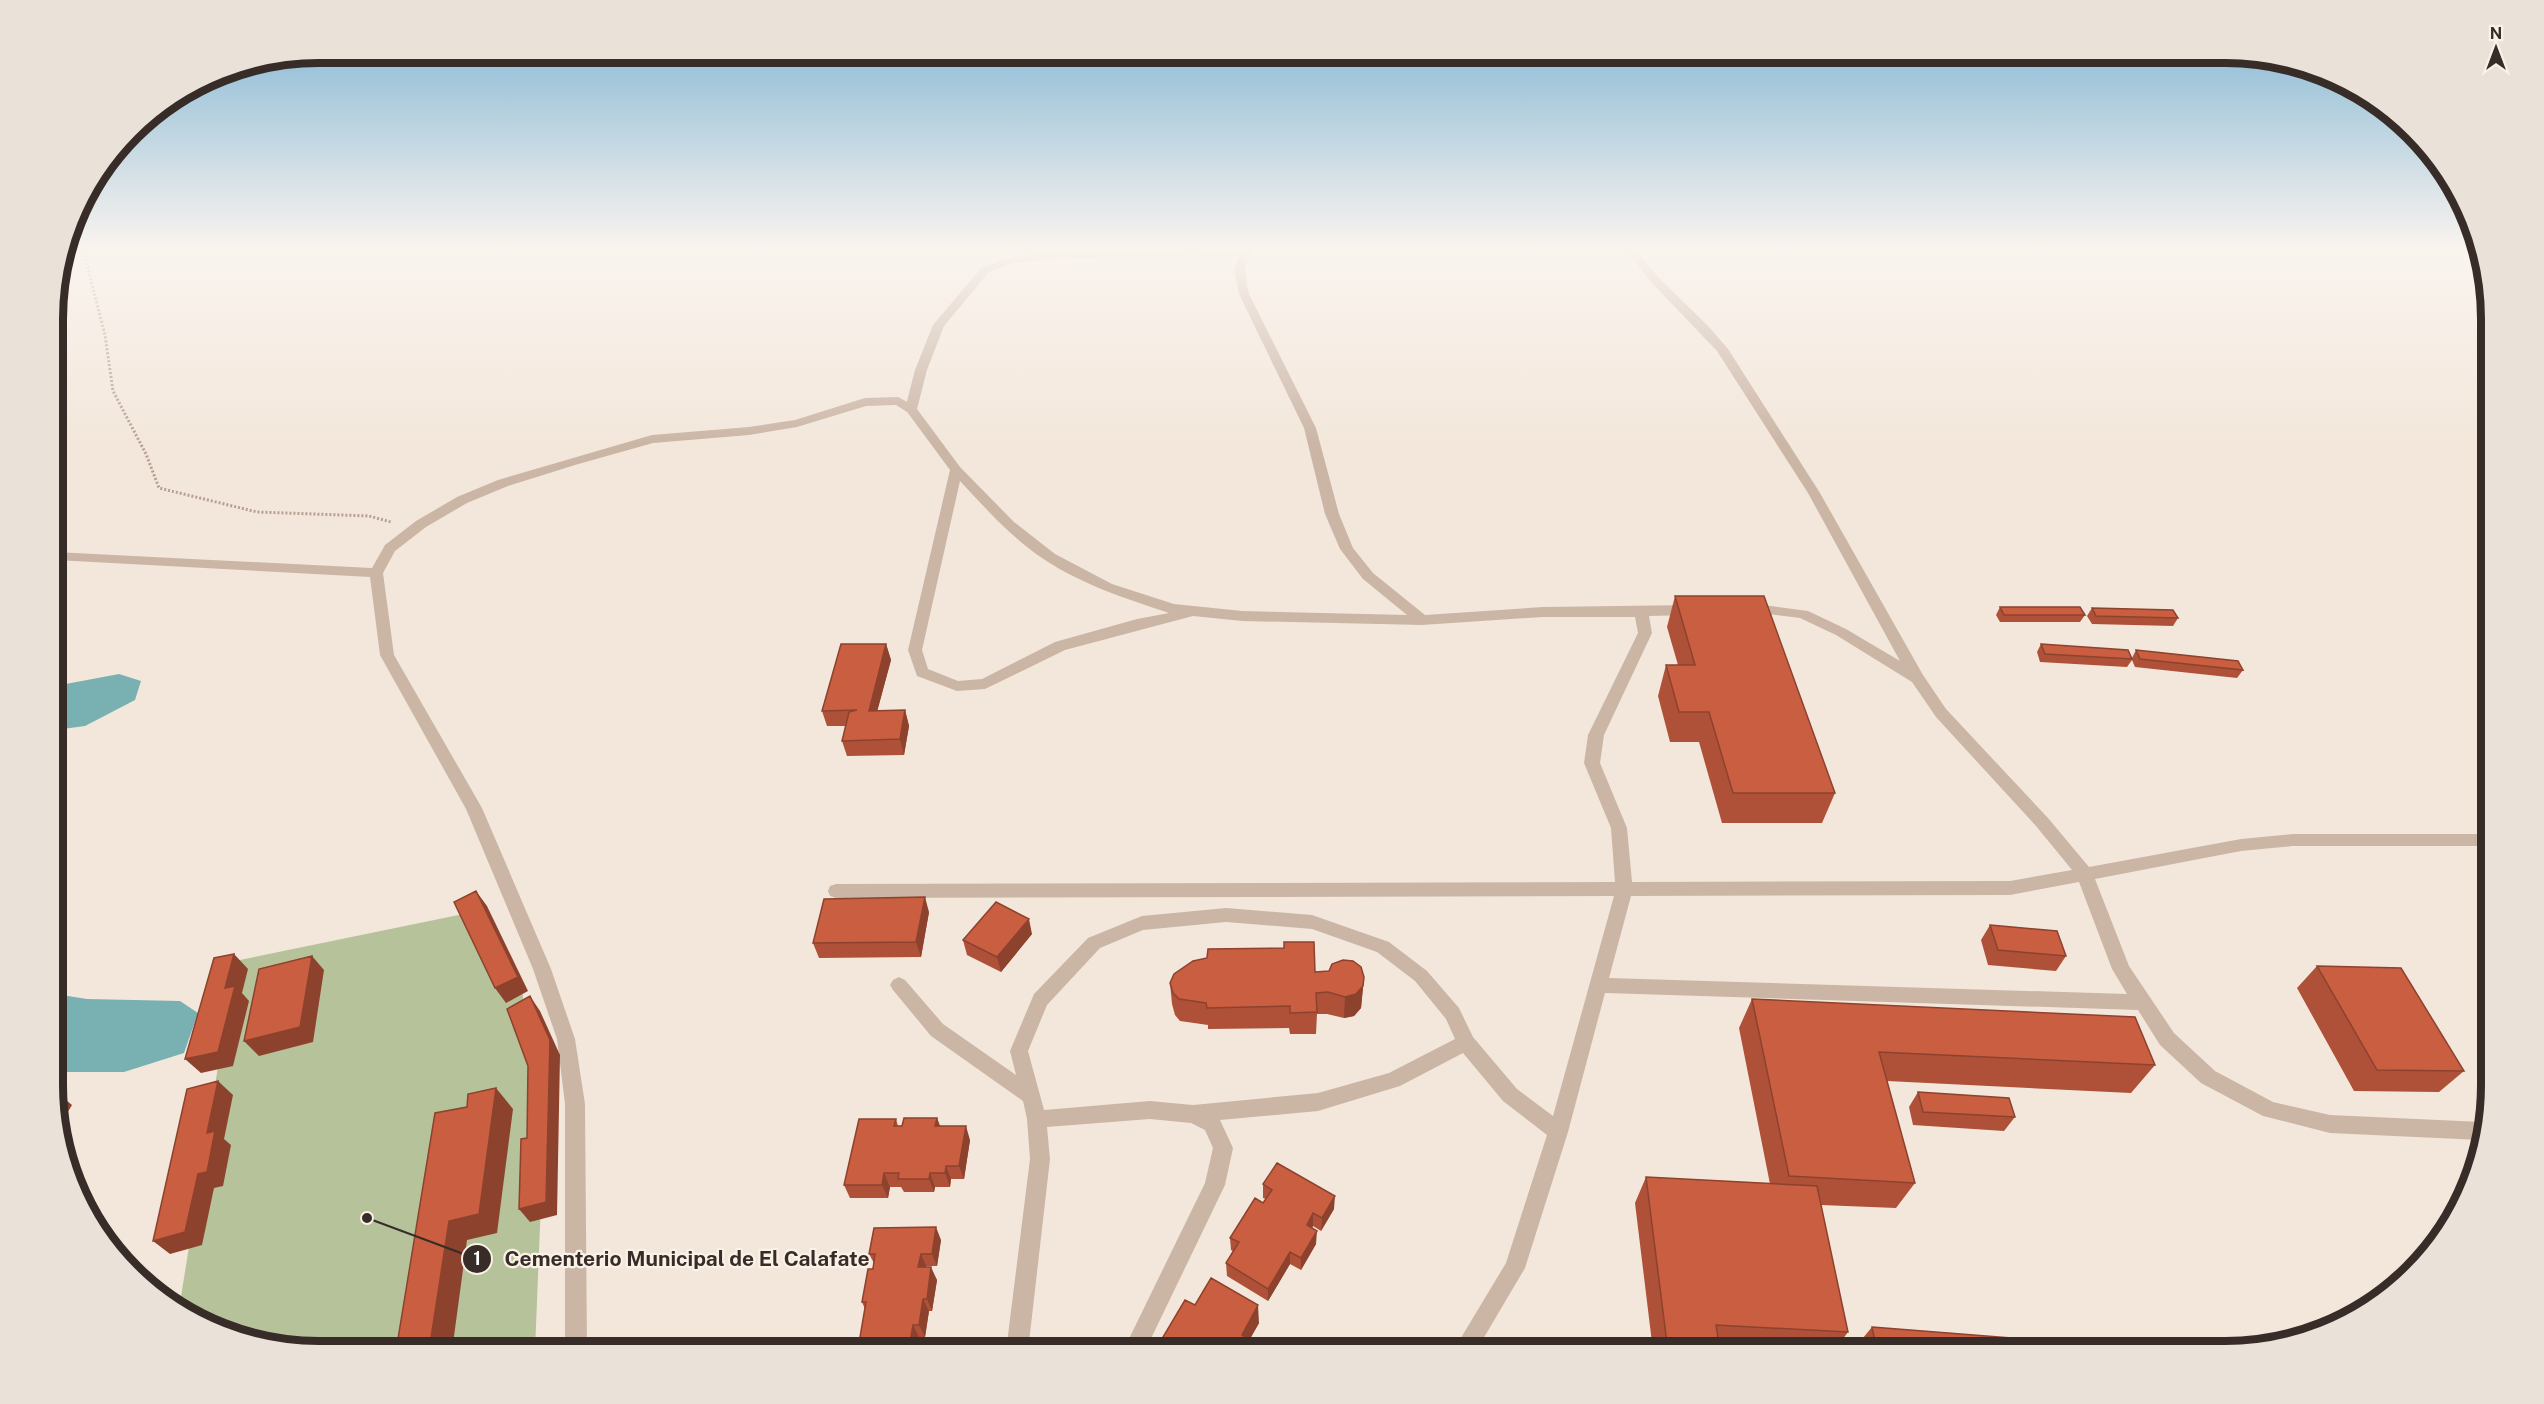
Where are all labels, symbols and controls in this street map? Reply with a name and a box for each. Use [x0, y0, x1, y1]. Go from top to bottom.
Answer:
north arrow [2466, 18, 2526, 78]
text: N [2490, 24, 2502, 43]
callout: Cementerio Municipal de El Calafate [462, 1239, 882, 1278]
text: Cementerio Municipal de El Calafate [504, 1246, 870, 1271]
text: 1 [473, 1248, 481, 1269]

